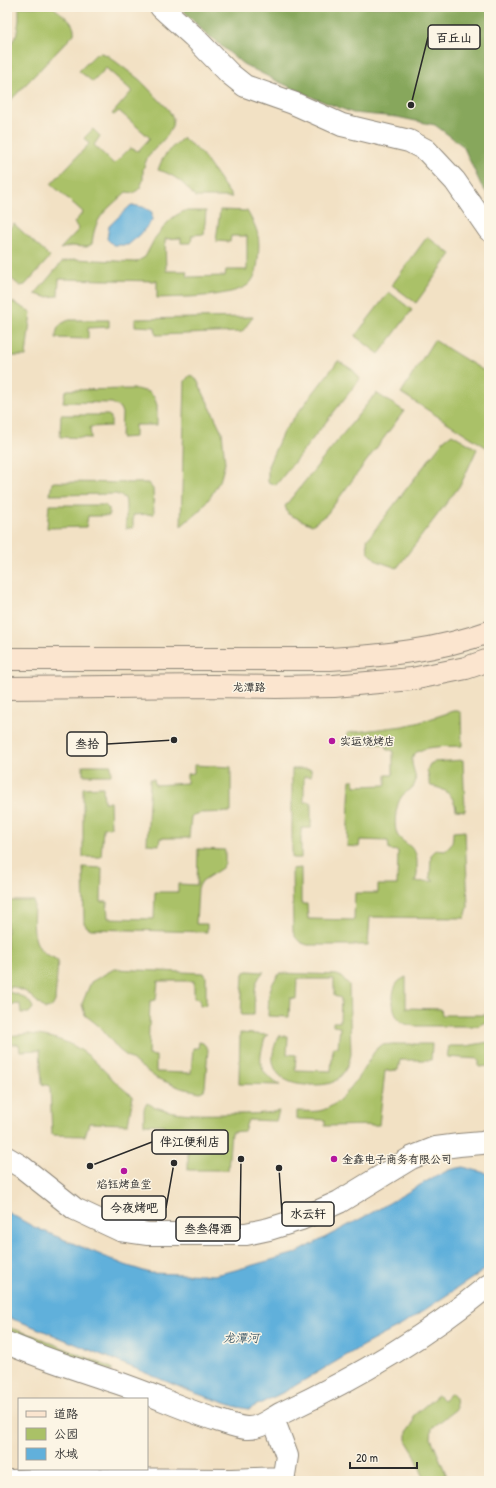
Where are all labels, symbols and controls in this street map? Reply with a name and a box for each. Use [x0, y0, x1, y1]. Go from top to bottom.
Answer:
callout: 百丘山 [428, 25, 480, 49]
text: 百丘山 [436, 29, 472, 46]
street label: 龙潭路 [232, 680, 266, 694]
callout: 叁拾 [67, 732, 107, 756]
place label: 实运烧烤店 [340, 734, 395, 748]
text: 叁拾 [75, 735, 100, 752]
marker: 实运烧烤店 [327, 736, 337, 746]
callout: 伴江便利店 [152, 1130, 228, 1154]
text: 伴江便利店 [160, 1133, 220, 1150]
place label: 金鑫电子商务有限公司 [342, 1152, 452, 1166]
marker: 金鑫电子商务有限公司 [329, 1154, 339, 1164]
marker: 焰钰烤鱼堂 [119, 1166, 129, 1176]
place label: 焰钰烤鱼堂 [97, 1177, 152, 1191]
callout: 今夜烤吧 [102, 1196, 166, 1220]
text: 今夜烤吧 [110, 1199, 158, 1216]
callout: 水云轩 [282, 1202, 334, 1226]
text: 水云轩 [290, 1205, 326, 1222]
callout: 叁叁得酒 [176, 1217, 240, 1241]
text: 叁叁得酒 [184, 1220, 232, 1237]
water label: 龙潭河 [223, 1329, 261, 1346]
legend [18, 1398, 148, 1470]
text: 道路 [54, 1405, 78, 1422]
text: 公园 [54, 1425, 78, 1442]
scale bar [350, 1444, 417, 1470]
text: 水域 [54, 1445, 78, 1462]
text: 20 m [356, 1449, 378, 1466]

